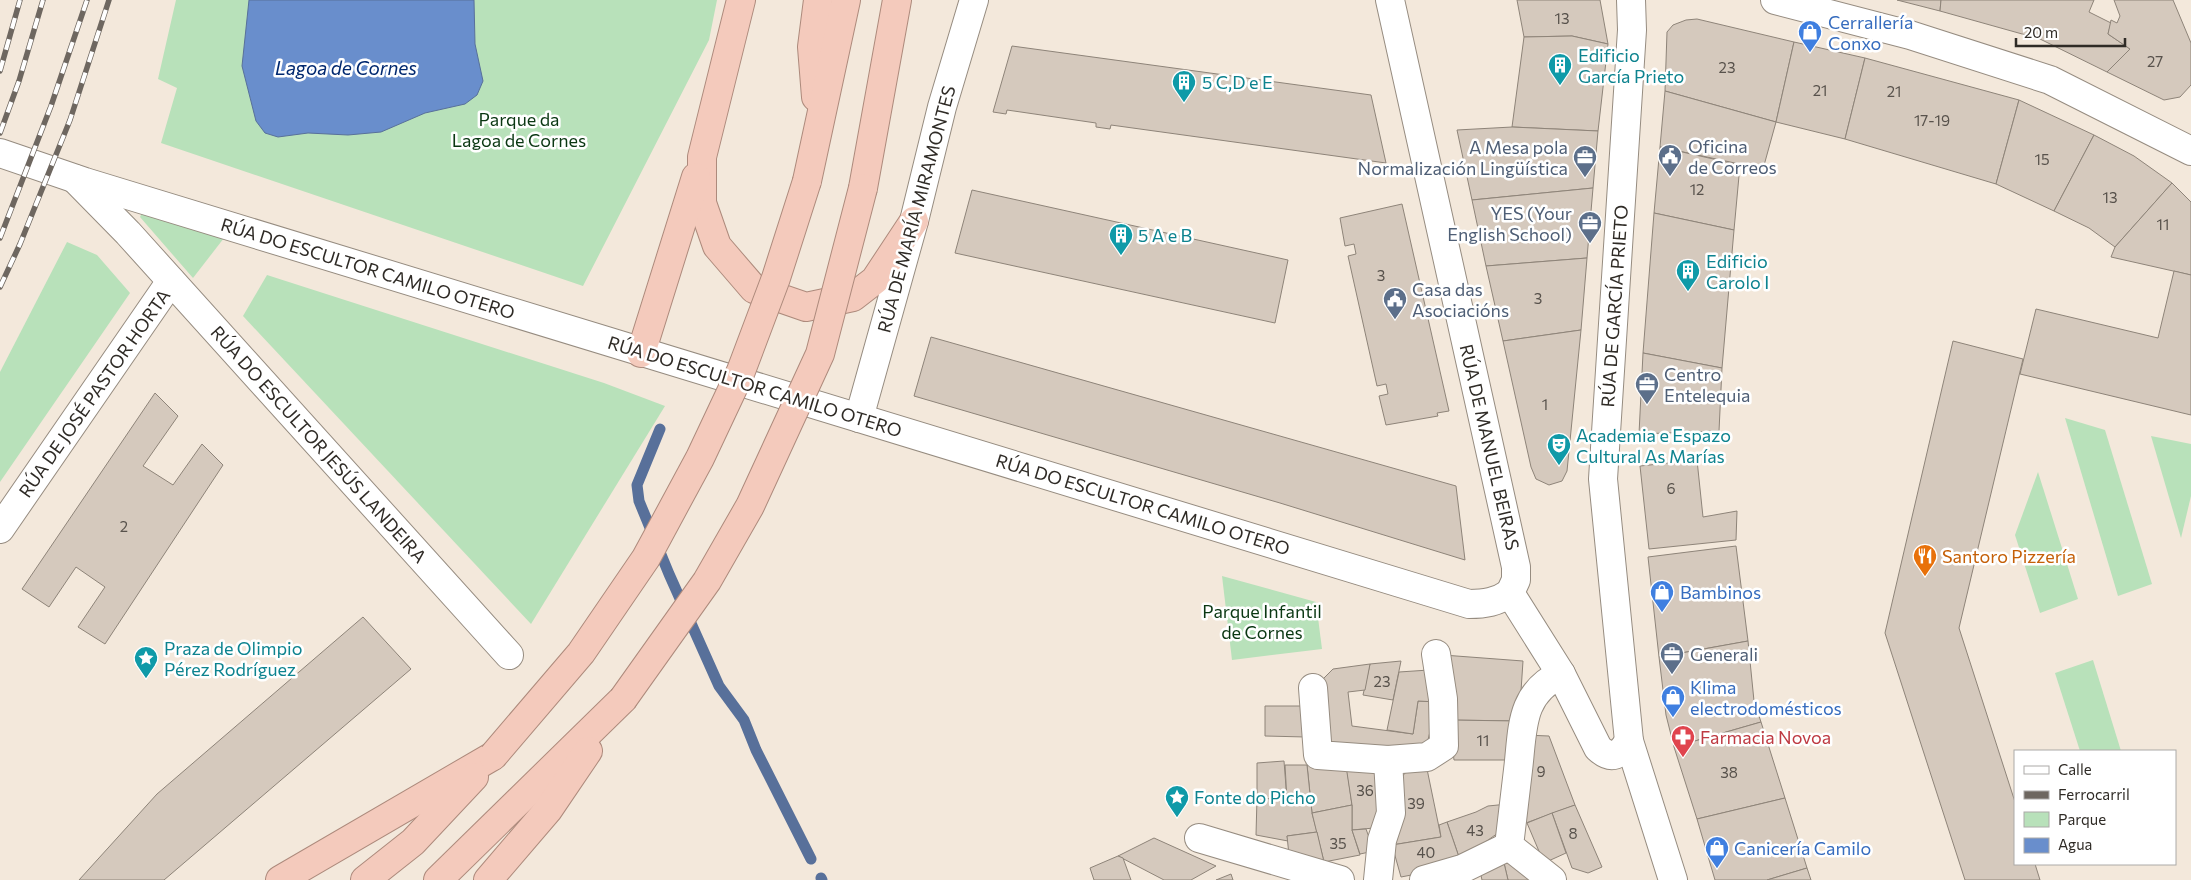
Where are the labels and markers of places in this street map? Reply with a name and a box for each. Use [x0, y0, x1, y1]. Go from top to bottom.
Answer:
place label: Cerrallería Conxo [1828, 11, 1913, 54]
shop icon: Cerrallería Conxo [1797, 19, 1823, 53]
place label: Edificio García Prieto [1578, 44, 1684, 87]
building icon: Edificio García Prieto [1547, 52, 1573, 86]
building icon: 5 C,D e E [1171, 69, 1197, 103]
place label: 5 C,D e E [1202, 71, 1273, 93]
place label: Oficina de Correos [1688, 135, 1777, 178]
place label: A Mesa pola Normalización Lingüística [1358, 136, 1568, 179]
public building icon: Oficina de Correos [1657, 143, 1683, 177]
office icon: A Mesa pola Normalización Lingüística [1572, 144, 1598, 178]
place label: YES (Your English School) [1447, 202, 1572, 245]
office icon: YES (Your English School) [1577, 210, 1603, 244]
building icon: 5 A e B [1108, 222, 1134, 256]
place label: 5 A e B [1138, 224, 1192, 246]
place label: Edificio Carolo I [1706, 250, 1769, 293]
building icon: Edificio Carolo I [1675, 258, 1701, 292]
place label: Casa das Asociacións [1412, 278, 1509, 321]
public building icon: Casa das Asociacións [1382, 286, 1408, 320]
place label: Centro Entelequia [1664, 363, 1750, 406]
office icon: Centro Entelequia [1634, 371, 1660, 405]
place label: Academia e Espazo Cultural As Marías [1576, 424, 1731, 467]
theatre icon: Academia e Espazo Cultural As Marías [1546, 432, 1572, 466]
restaurant icon: Santoro Pizzería [1912, 543, 1938, 577]
place label: Santoro Pizzería [1942, 545, 2076, 567]
shop icon: Bambinos [1649, 579, 1675, 613]
place label: Bambinos [1680, 581, 1761, 603]
place label: Praza de Olimpio Pérez Rodríguez [164, 637, 303, 680]
office icon: Generali [1659, 641, 1685, 675]
place label: Generali [1690, 643, 1758, 665]
place icon: Praza de Olimpio Pérez Rodríguez [133, 645, 159, 679]
place label: Klima electrodomésticos [1690, 676, 1842, 719]
shop icon: Klima electrodomésticos [1660, 684, 1686, 718]
pharmacy icon: Farmacia Novoa [1670, 724, 1696, 758]
place label: Farmacia Novoa [1700, 726, 1831, 748]
place icon: Fonte do Picho [1164, 784, 1190, 818]
place label: Fonte do Picho [1194, 786, 1316, 808]
shop icon: Canicería Camilo [1704, 835, 1730, 869]
place label: Canicería Camilo [1734, 837, 1871, 859]

